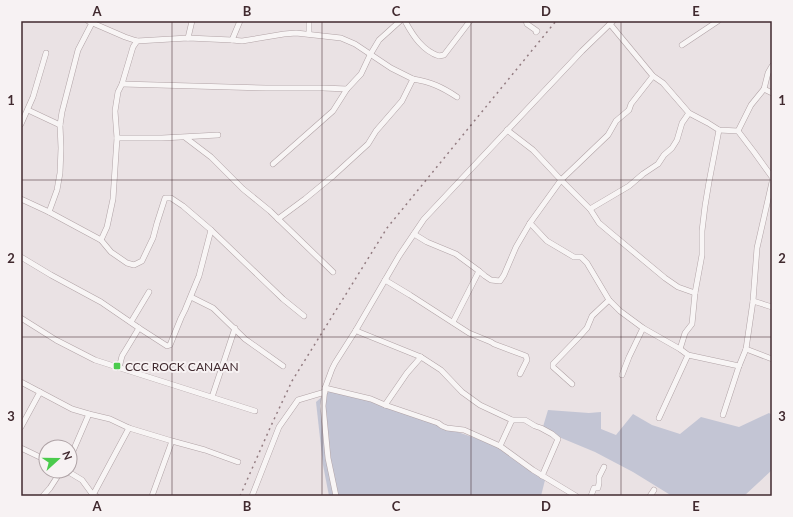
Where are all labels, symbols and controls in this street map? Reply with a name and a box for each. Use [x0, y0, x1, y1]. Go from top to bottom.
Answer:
text: A [91, 3, 102, 19]
text: B [243, 3, 252, 19]
text: C [392, 3, 401, 19]
text: D [541, 3, 551, 19]
text: E [692, 3, 700, 19]
text: 1 [7, 92, 15, 108]
text: 1 [778, 92, 786, 108]
text: 2 [7, 250, 15, 266]
text: 2 [778, 250, 786, 266]
place label: CCC ROCK CANAAN [125, 359, 239, 374]
marker: CCC ROCK CANAAN [112, 361, 122, 371]
text: 3 [7, 408, 15, 424]
text: 3 [778, 408, 786, 424]
north arrow [38, 439, 78, 479]
text: N [60, 449, 75, 462]
text: A [91, 498, 102, 514]
text: B [243, 498, 252, 514]
text: C [392, 498, 401, 514]
text: D [541, 498, 551, 514]
text: E [692, 498, 700, 514]

